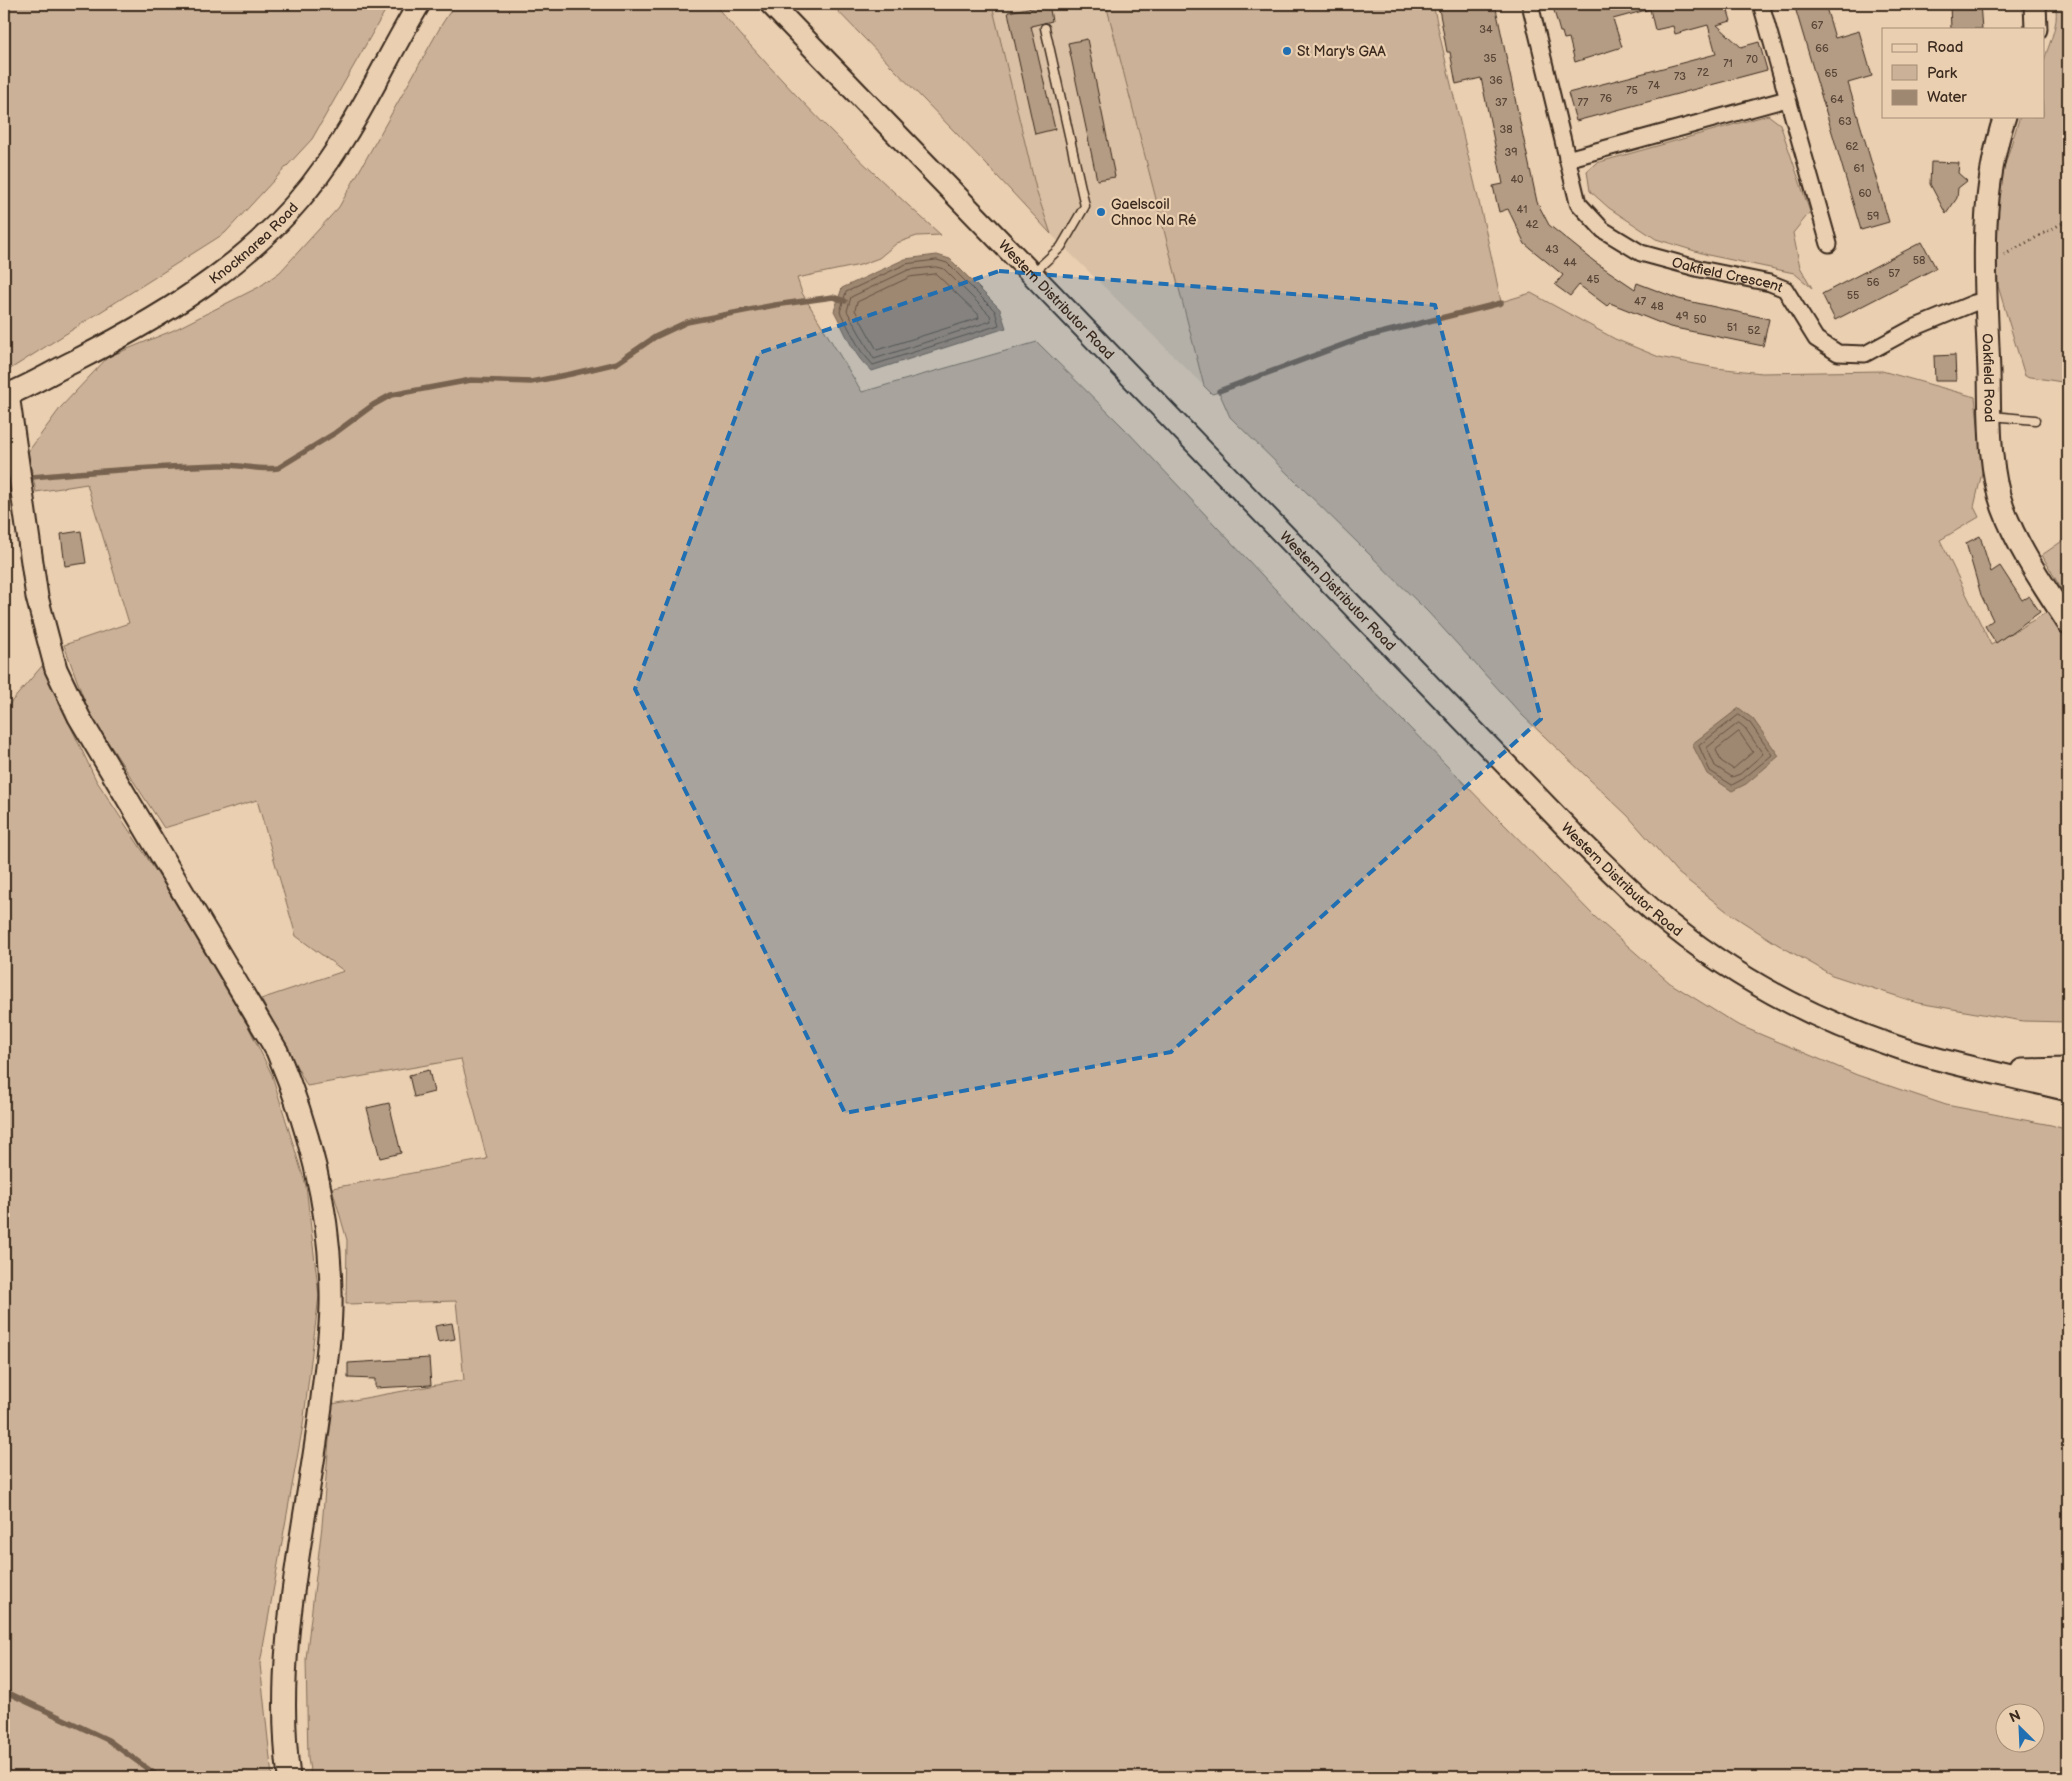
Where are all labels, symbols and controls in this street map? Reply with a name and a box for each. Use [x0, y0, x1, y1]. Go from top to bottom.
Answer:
house number: 67 [1811, 19, 1824, 32]
house number: 34 [1479, 23, 1493, 36]
legend [1882, 28, 2044, 118]
text: Road [1927, 38, 1963, 57]
house number: 66 [1815, 42, 1829, 55]
place label: St Mary's GAA [1297, 43, 1386, 60]
marker: St Mary's GAA [1281, 45, 1293, 57]
house number: 35 [1483, 52, 1497, 65]
house number: 70 [1746, 53, 1758, 66]
house number: 71 [1723, 57, 1733, 70]
text: Park [1927, 64, 1958, 83]
house number: 72 [1697, 66, 1709, 79]
house number: 65 [1824, 67, 1838, 80]
house number: 73 [1674, 70, 1686, 83]
house number: 36 [1489, 74, 1503, 87]
house number: 74 [1648, 79, 1660, 92]
house number: 75 [1626, 84, 1638, 97]
text: Water [1927, 88, 1967, 107]
house number: 76 [1600, 92, 1612, 105]
house number: 64 [1830, 93, 1844, 106]
house number: 37 [1495, 96, 1508, 109]
house number: 77 [1578, 96, 1589, 109]
house number: 63 [1838, 115, 1852, 128]
house number: 38 [1499, 123, 1513, 136]
house number: 62 [1845, 140, 1859, 153]
house number: 39 [1504, 146, 1518, 159]
house number: 61 [1854, 162, 1864, 175]
house number: 40 [1510, 173, 1524, 186]
house number: 60 [1858, 187, 1872, 200]
place label: Gaelscoil Chnoc Na Ré [1111, 196, 1197, 229]
street label: Knocknarea Road [206, 199, 302, 288]
house number: 41 [1517, 203, 1527, 216]
marker: Gaelscoil Chnoc Na Ré [1095, 206, 1107, 218]
house number: 59 [1867, 210, 1879, 223]
house number: 42 [1525, 218, 1539, 231]
street label: Western Distributor Road [995, 237, 1118, 363]
house number: 43 [1545, 243, 1559, 256]
street label: Oakfield Crescent [1670, 254, 1786, 297]
house number: 58 [1913, 254, 1925, 267]
house number: 44 [1563, 256, 1577, 269]
house number: 57 [1888, 267, 1900, 280]
house number: 45 [1586, 273, 1600, 286]
house number: 56 [1866, 276, 1880, 289]
house number: 55 [1847, 289, 1859, 302]
house number: 47 [1634, 295, 1647, 308]
house number: 48 [1650, 300, 1664, 313]
house number: 49 [1675, 310, 1689, 323]
house number: 50 [1694, 313, 1707, 326]
house number: 51 [1727, 321, 1737, 334]
house number: 52 [1748, 324, 1761, 337]
street label: Oakfield Road [1978, 333, 1998, 423]
street label: Western Distributor Road [1276, 528, 1399, 654]
street label: Western Distributor Road [1558, 819, 1686, 940]
north arrow [1994, 1704, 2044, 1754]
text: N [2007, 1707, 2023, 1726]

